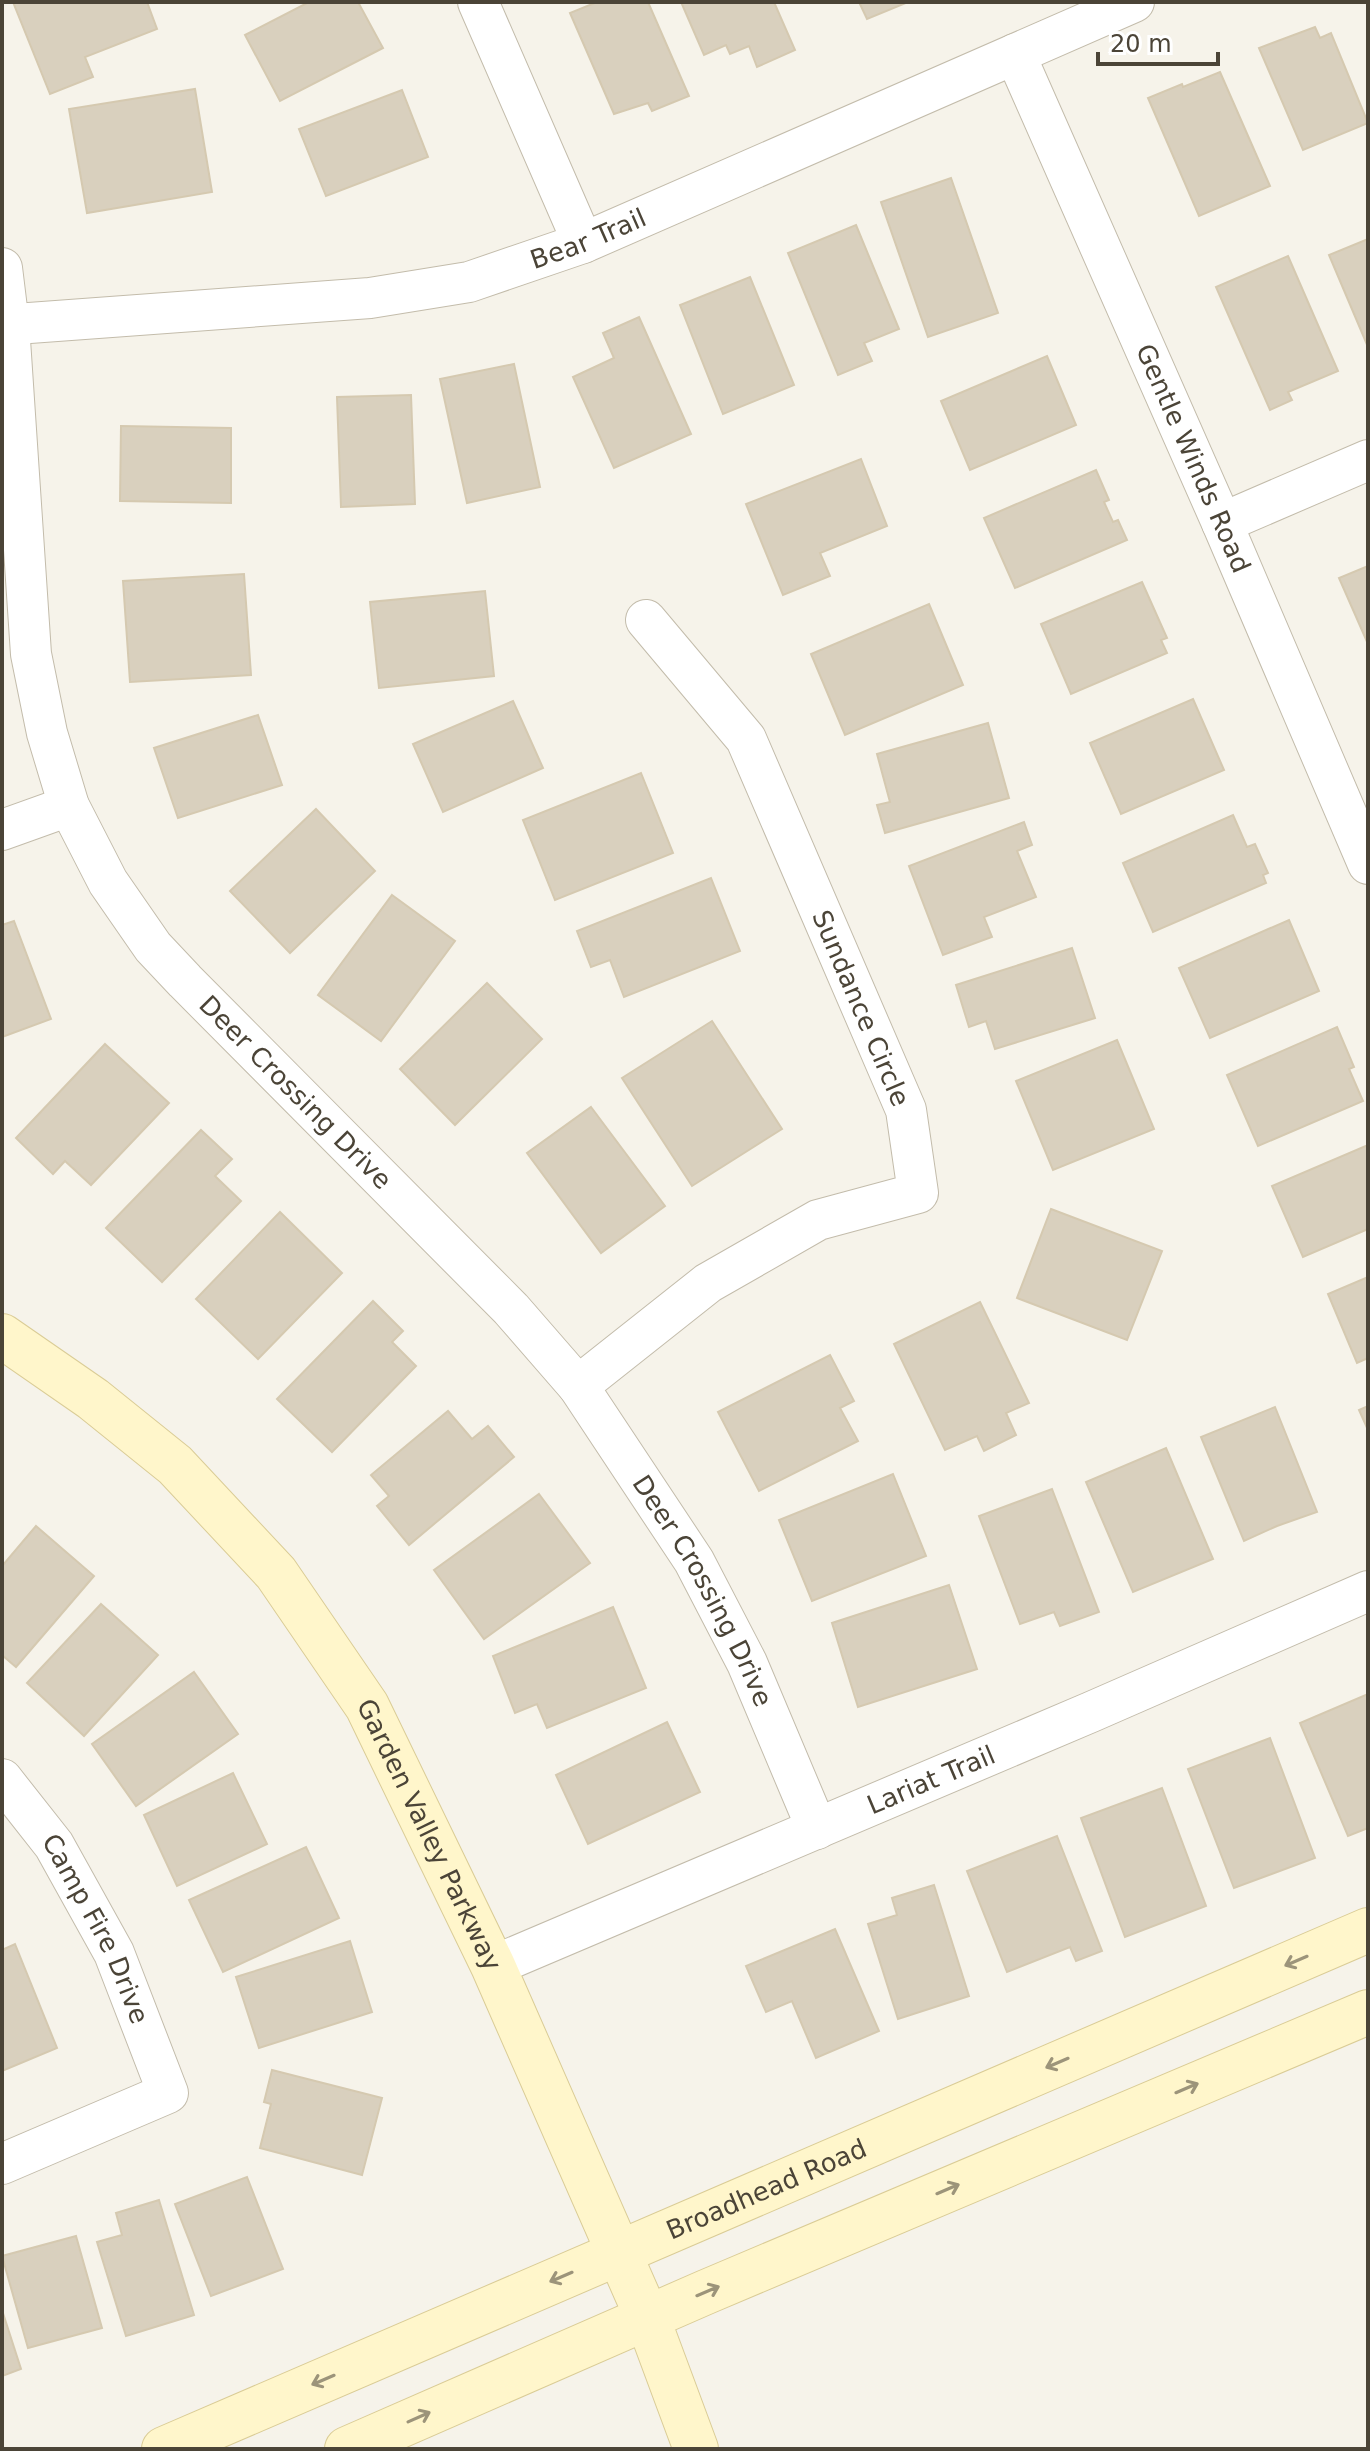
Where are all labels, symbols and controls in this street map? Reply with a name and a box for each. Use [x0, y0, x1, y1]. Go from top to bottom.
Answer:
scale bar [1098, 16, 1218, 66]
text: 20 m [1110, 30, 1172, 58]
street label: Bear Trail [526, 202, 651, 275]
street label: Gentle Winds Road [1130, 339, 1257, 577]
street label: Sundance Circle [806, 906, 916, 1110]
street label: Deer Crossing Drive [193, 989, 398, 1195]
street label: Deer Crossing Drive [626, 1470, 778, 1711]
street label: Garden Valley Parkway [351, 1694, 508, 1975]
street label: Lariat Trail [863, 1740, 1000, 1820]
street label: Camp Fire Drive [36, 1828, 155, 2028]
one-way arrow [1284, 1954, 1309, 1969]
one-way arrow [1046, 2057, 1070, 2072]
one-way arrow [1174, 2080, 1199, 2095]
street label: Broadhead Road [662, 2133, 871, 2246]
one-way arrow [935, 2181, 960, 2196]
one-way arrow [550, 2270, 574, 2285]
one-way arrow [695, 2282, 720, 2297]
one-way arrow [311, 2374, 336, 2389]
one-way arrow [406, 2409, 431, 2424]

